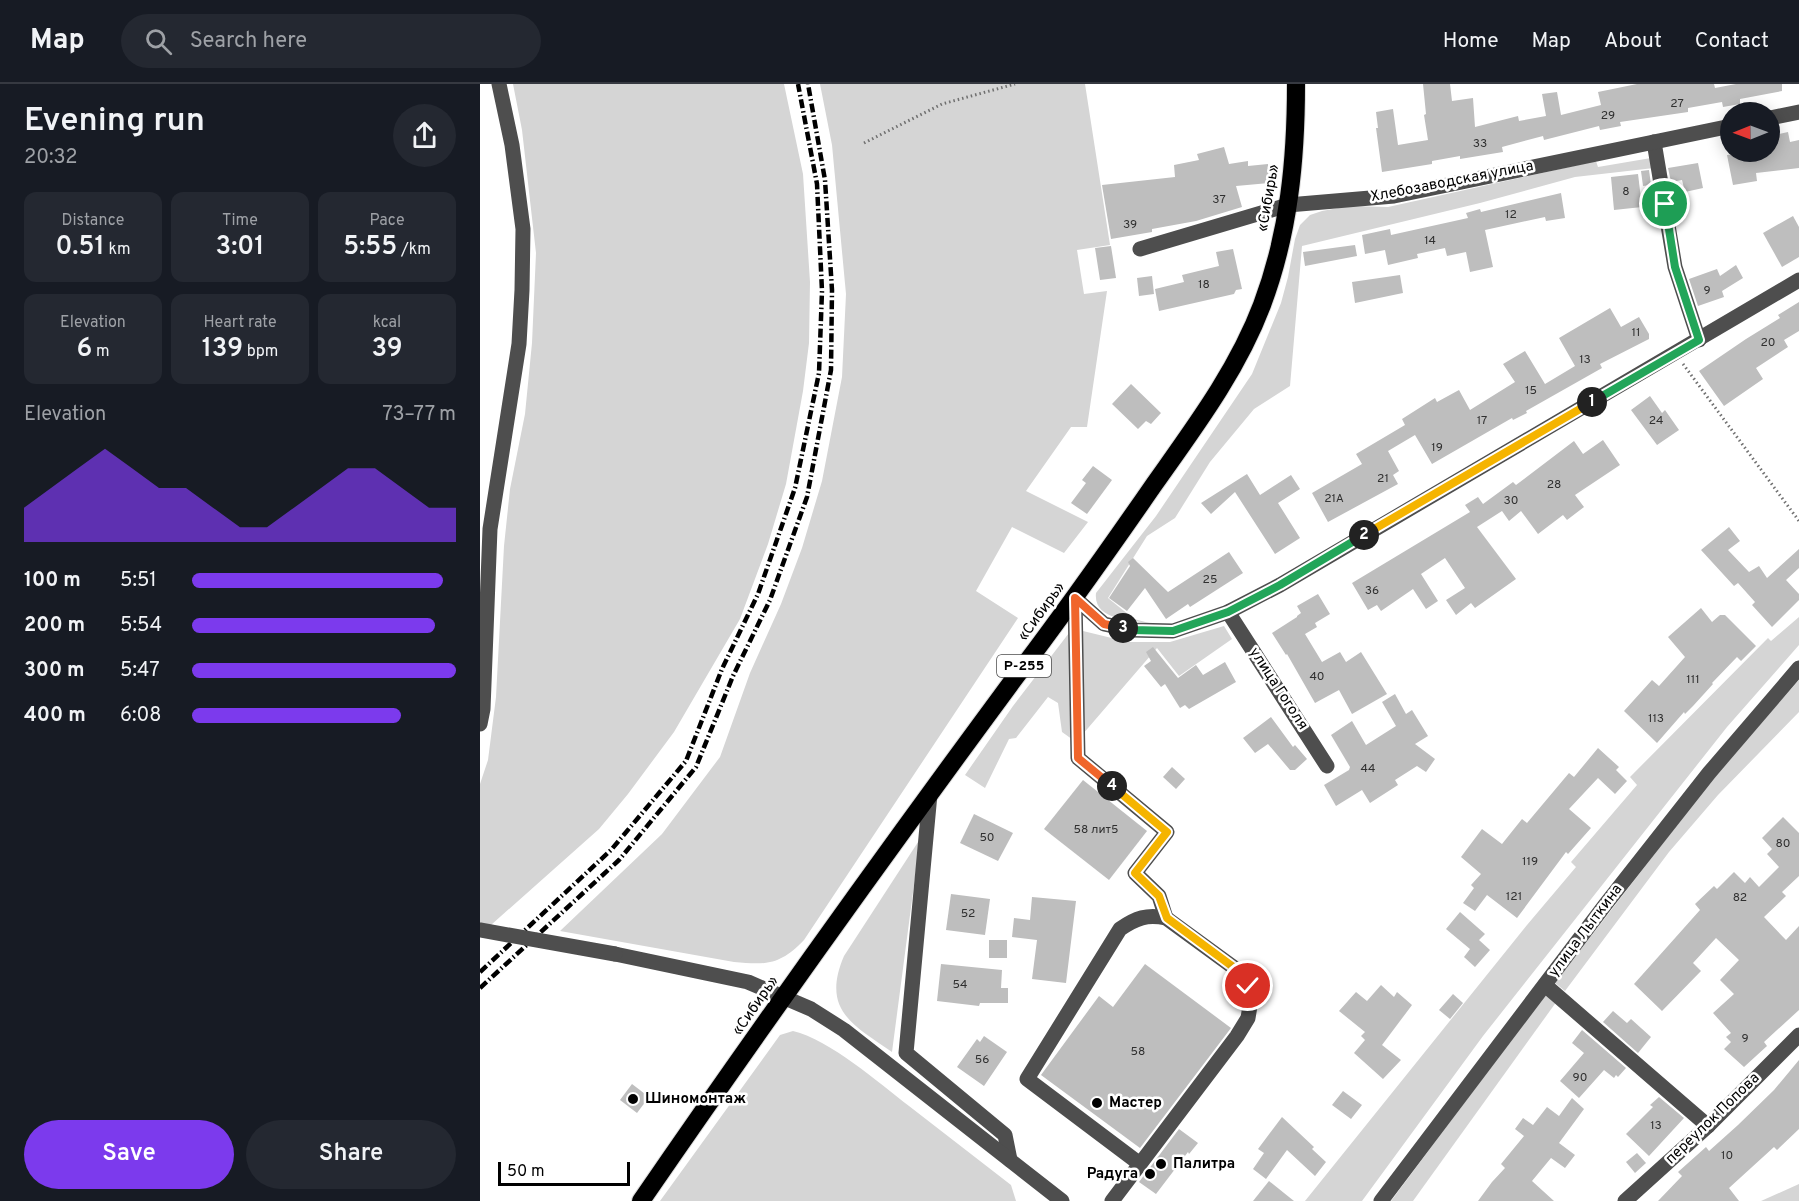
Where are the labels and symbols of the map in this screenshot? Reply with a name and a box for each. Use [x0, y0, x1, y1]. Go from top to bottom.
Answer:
house number: 27 [1670, 96, 1684, 112]
north arrow [1720, 102, 1780, 162]
house number: 29 [1601, 108, 1615, 124]
house number: 33 [1473, 136, 1487, 152]
street label: Хлебозаводская улица [1369, 157, 1535, 207]
street label: «Сибирь» [1254, 163, 1284, 233]
pin [1639, 178, 1690, 229]
house number: 8 [1622, 184, 1630, 200]
house number: 37 [1212, 192, 1226, 208]
house number: 12 [1505, 207, 1517, 223]
house number: 39 [1123, 217, 1137, 233]
house number: 14 [1424, 233, 1436, 249]
house number: 18 [1198, 277, 1210, 293]
house number: 9 [1703, 283, 1711, 299]
house number: 11 [1632, 325, 1640, 341]
house number: 20 [1760, 335, 1776, 351]
house number: 13 [1579, 352, 1591, 368]
house number: 15 [1525, 383, 1537, 399]
pin: 1 [1577, 387, 1607, 417]
house number: 17 [1477, 413, 1487, 429]
house number: 24 [1649, 413, 1663, 429]
house number: 19 [1431, 440, 1443, 456]
house number: 21 [1377, 471, 1389, 487]
house number: 28 [1547, 477, 1561, 493]
house number: 21А [1324, 491, 1344, 507]
house number: 30 [1504, 493, 1518, 509]
pin: 2 [1349, 520, 1379, 550]
house number: 25 [1203, 572, 1217, 588]
street label: «Сибирь» [1014, 579, 1070, 645]
house number: 36 [1365, 583, 1379, 599]
pin: 3 [1108, 613, 1138, 643]
street label: улица Гоголя [1244, 644, 1312, 734]
road number: Р-255 [997, 655, 1051, 677]
house number: 40 [1309, 669, 1325, 685]
house number: 111 [1686, 672, 1700, 688]
house number: 113 [1648, 711, 1664, 727]
house number: 44 [1361, 761, 1375, 777]
pin: 4 [1097, 771, 1127, 801]
house number: 58 лит5 [1073, 822, 1119, 838]
house number: 50 [979, 830, 995, 846]
house number: 80 [1776, 836, 1790, 852]
house number: 119 [1522, 854, 1538, 870]
street label: улица Лыткина [1545, 881, 1627, 981]
house number: 121 [1506, 889, 1522, 905]
house number: 82 [1733, 890, 1747, 906]
house number: 52 [961, 906, 975, 922]
pin [1222, 960, 1273, 1011]
street label: «Сибирь» [729, 972, 783, 1039]
house number: 54 [952, 977, 968, 993]
house number: 9 [1741, 1031, 1749, 1047]
house number: 58 [1131, 1044, 1145, 1060]
house number: 56 [975, 1052, 989, 1068]
street label: переулок Попова [1662, 1069, 1764, 1169]
house number: 90 [1573, 1070, 1587, 1086]
place label: Шиномонтаж [645, 1090, 746, 1109]
marker: Шиномонтаж [626, 1092, 640, 1106]
place label: Мастер [1109, 1094, 1162, 1113]
marker: Мастер [1090, 1096, 1104, 1110]
house number: 13 [1650, 1118, 1662, 1134]
house number: 10 [1721, 1148, 1733, 1164]
place label: Палитра [1173, 1155, 1235, 1174]
marker: Палитра [1154, 1157, 1168, 1171]
scale bar [498, 1159, 630, 1186]
place label: Радуга [1087, 1165, 1138, 1184]
marker: Радуга [1143, 1167, 1157, 1181]

